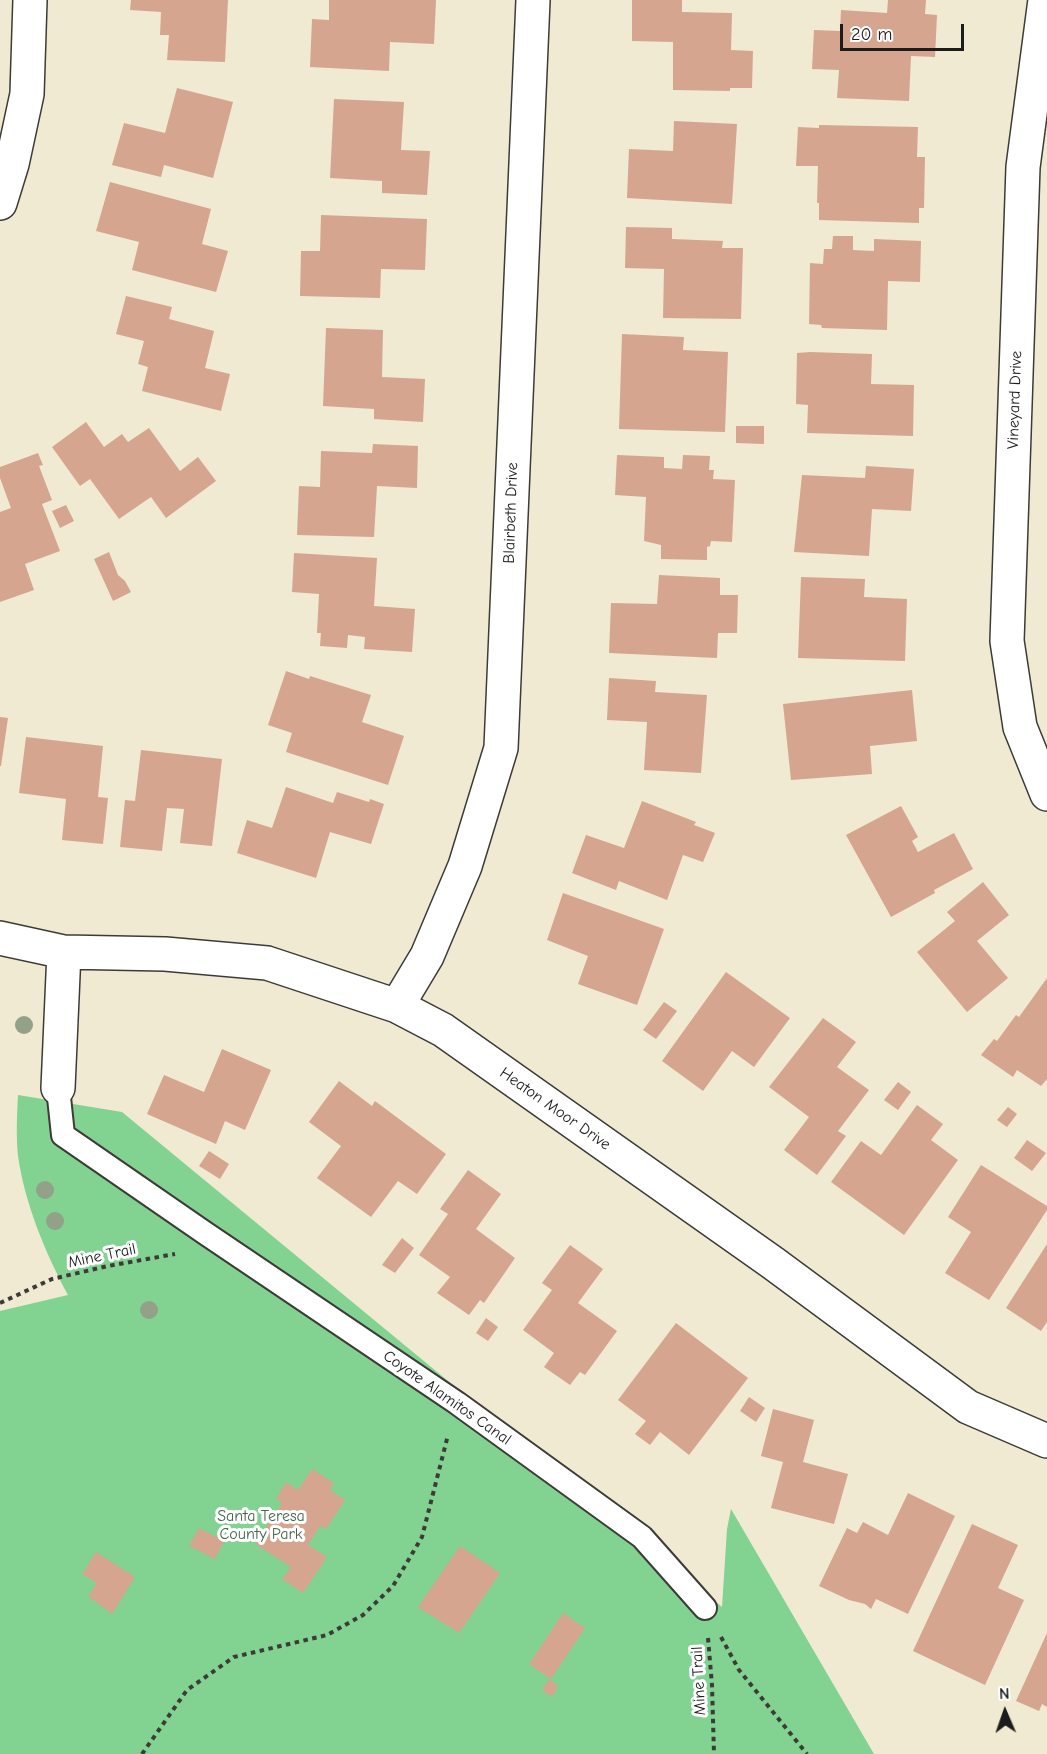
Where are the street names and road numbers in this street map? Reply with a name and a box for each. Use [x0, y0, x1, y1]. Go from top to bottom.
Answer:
street label: Vineyard Drive [1004, 351, 1026, 449]
street label: Blairbeth Drive [500, 462, 522, 564]
street label: Heaton Moor Drive [496, 1064, 614, 1154]
street label: Mine Trail [66, 1239, 138, 1273]
street label: Coyote Alamitos Canal [379, 1347, 515, 1449]
street label: Mine Trail [688, 1646, 710, 1716]

